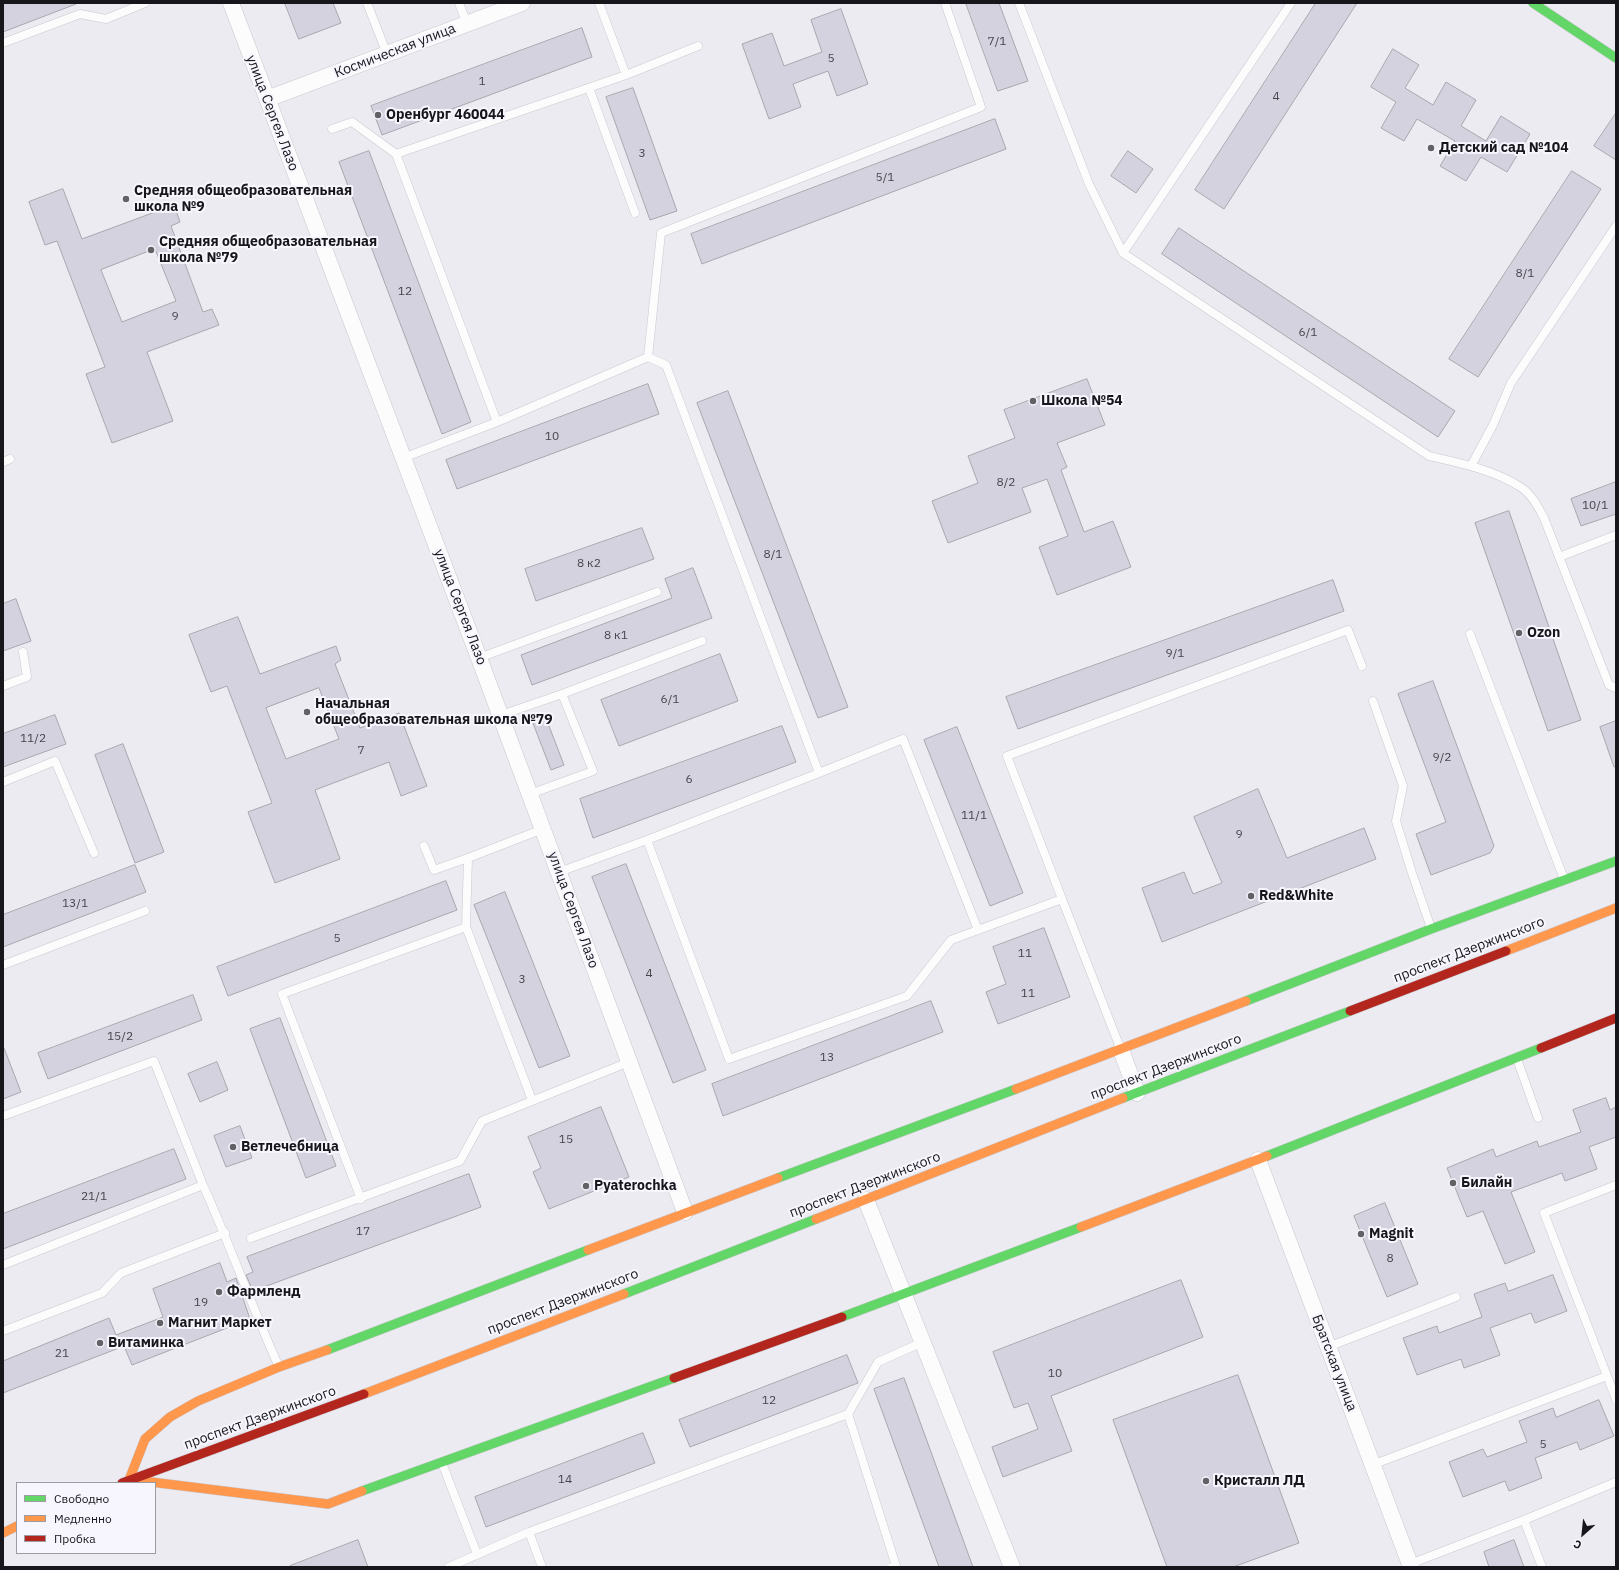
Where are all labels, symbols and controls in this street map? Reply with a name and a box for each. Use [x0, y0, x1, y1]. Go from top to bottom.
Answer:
street label: Космическая улица [332, 20, 458, 82]
house number: 7/1 [988, 35, 1006, 49]
house number: 5 [827, 52, 835, 66]
street label: улица Сергея Лазо [242, 53, 302, 173]
house number: 1 [478, 75, 486, 89]
house number: 4 [1272, 90, 1280, 104]
place label: Оренбург 460044 [386, 107, 505, 123]
marker: Оренбург 460044 [373, 110, 383, 120]
place label: Детский сад №104 [1439, 140, 1569, 156]
marker: Детский сад №104 [1426, 143, 1436, 153]
house number: 3 [638, 147, 646, 161]
house number: 5/1 [876, 171, 894, 185]
place label: Средняя общеобразовательная школа №9 [134, 183, 352, 216]
marker: Средняя общеобразовательная школа №9 [121, 194, 131, 204]
place label: Средняя общеобразовательная школа №79 [159, 234, 377, 266]
marker: Средняя общеобразовательная школа №79 [146, 245, 156, 255]
house number: 8/1 [1516, 267, 1534, 281]
house number: 12 [398, 285, 412, 299]
house number: 9 [171, 310, 179, 324]
house number: 6/1 [1299, 326, 1317, 340]
place label: Школа №54 [1041, 393, 1123, 409]
marker: Школа №54 [1028, 396, 1038, 406]
house number: 10 [545, 430, 559, 444]
house number: 8/2 [997, 476, 1015, 490]
house number: 10/1 [1582, 499, 1608, 513]
street label: улица Сергея Лазо [430, 547, 490, 667]
house number: 8/1 [764, 548, 782, 562]
house number: 8 к2 [577, 557, 601, 571]
place label: Ozon [1527, 625, 1560, 641]
marker: Ozon [1514, 628, 1524, 638]
house number: 8 к1 [604, 629, 628, 643]
house number: 9/1 [1166, 647, 1184, 661]
house number: 6/1 [661, 693, 679, 707]
place label: Начальная общеобразовательная школа №79 [315, 696, 553, 728]
marker: Начальная общеобразовательная школа №79 [302, 707, 312, 717]
house number: 11/2 [20, 732, 46, 746]
house number: 7 [357, 744, 365, 758]
house number: 9/2 [1433, 751, 1451, 765]
house number: 6 [685, 773, 693, 787]
house number: 11/1 [961, 809, 987, 823]
house number: 9 [1235, 828, 1243, 842]
street label: улица Сергея Лазо [544, 849, 602, 971]
place label: Red&White [1259, 888, 1334, 904]
marker: Red&White [1246, 891, 1256, 901]
house number: 13/1 [62, 897, 88, 911]
street label: проспект Дзержинского [1391, 913, 1547, 987]
house number: 5 [333, 932, 341, 946]
house number: 11 [1018, 947, 1032, 961]
house number: 4 [645, 967, 653, 981]
house number: 3 [518, 973, 526, 987]
house number: 11 [1021, 987, 1035, 1001]
house number: 15/2 [107, 1030, 133, 1044]
street label: проспект Дзержинского [1088, 1030, 1244, 1104]
house number: 13 [820, 1051, 834, 1065]
house number: 15 [559, 1133, 573, 1147]
place label: Ветлечебница [241, 1139, 339, 1155]
marker: Ветлечебница [228, 1142, 238, 1152]
street label: проспект Дзержинского [787, 1148, 943, 1222]
place label: Билайн [1461, 1175, 1512, 1191]
place label: Pyaterochka [594, 1178, 677, 1194]
marker: Билайн [1448, 1178, 1458, 1188]
marker: Pyaterochka [581, 1181, 591, 1191]
house number: 21/1 [81, 1190, 107, 1204]
house number: 17 [356, 1225, 370, 1239]
place label: Magnit [1369, 1226, 1414, 1242]
marker: Magnit [1356, 1229, 1366, 1239]
house number: 8 [1386, 1252, 1394, 1266]
street label: проспект Дзержинского [485, 1265, 641, 1339]
place label: Фармленд [227, 1284, 300, 1300]
marker: Фармленд [214, 1287, 224, 1297]
house number: 19 [194, 1296, 208, 1310]
street label: Братская улица [1308, 1312, 1360, 1414]
place label: Магнит Маркет [168, 1315, 272, 1331]
marker: Магнит Маркет [155, 1318, 165, 1328]
place label: Витаминка [108, 1335, 184, 1351]
marker: Витаминка [95, 1338, 105, 1348]
house number: 21 [55, 1347, 69, 1361]
house number: 10 [1048, 1367, 1062, 1381]
street label: проспект Дзержинского [182, 1383, 338, 1453]
house number: 12 [762, 1394, 776, 1408]
house number: 5 [1539, 1438, 1547, 1452]
house number: 14 [558, 1473, 572, 1487]
place label: Кристалл ЛД [1214, 1473, 1305, 1489]
marker: Кристалл ЛД [1201, 1476, 1211, 1486]
legend [16, 1482, 156, 1554]
text: Свободно [54, 1491, 109, 1506]
text: Медленно [54, 1511, 112, 1526]
north arrow [1563, 1514, 1603, 1554]
text: Пробка [54, 1531, 96, 1546]
text: С [1571, 1537, 1584, 1553]

